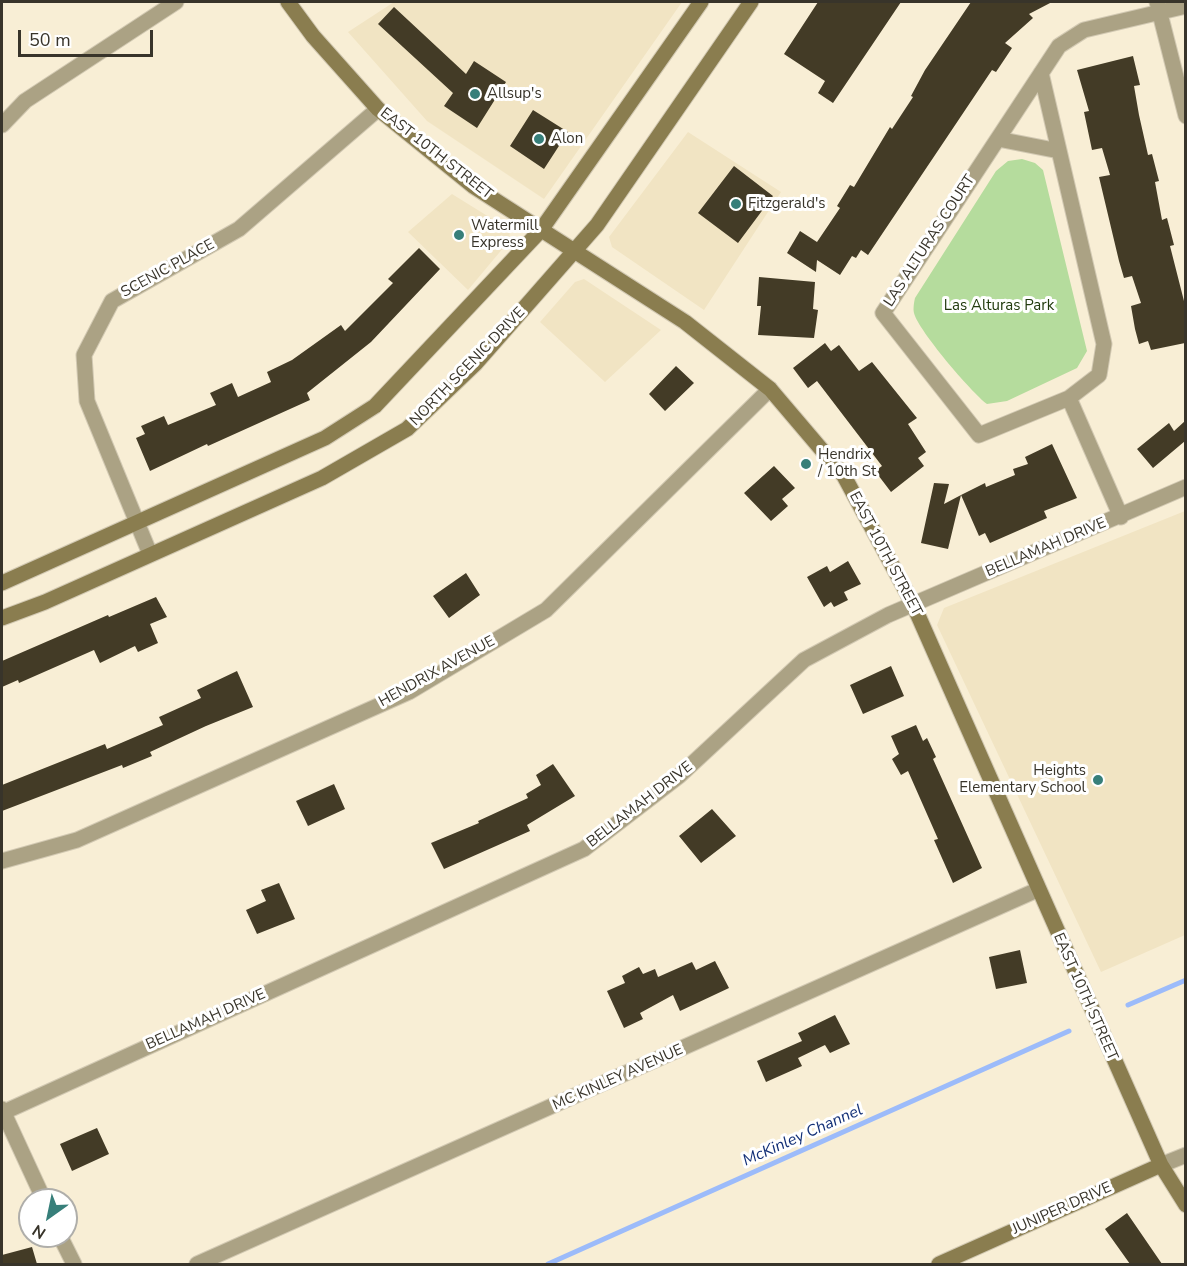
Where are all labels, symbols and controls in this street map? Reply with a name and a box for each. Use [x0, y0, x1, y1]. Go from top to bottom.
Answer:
scale bar [21, 18, 156, 56]
text: 50 m [29, 28, 71, 52]
place label: Allsup's [487, 85, 542, 103]
marker: Allsup's [468, 87, 482, 101]
street label: EAST 10TH STREET [376, 104, 496, 204]
place label: Alon [551, 130, 583, 148]
marker: Alon [532, 132, 546, 146]
street label: LAS ALTURAS COURT [881, 172, 979, 310]
place label: Fitzgerald's [748, 195, 825, 213]
marker: Fitzgerald's [729, 197, 743, 211]
place label: Watermill Express [471, 217, 538, 252]
marker: Watermill Express [452, 228, 466, 242]
street label: SCENIC PLACE [118, 236, 218, 302]
park label: Las Alturas Park [944, 297, 1054, 315]
street label: NORTH SCENIC DRIVE [407, 304, 529, 430]
place label: Hendrix / 10th St [818, 446, 876, 481]
marker: Hendrix / 10th St [799, 457, 813, 471]
street label: EAST 10TH STREET [845, 489, 925, 619]
street label: BELLAMAH DRIVE [983, 515, 1109, 581]
street label: HENDRIX AVENUE [376, 633, 498, 711]
street label: BELLAMAH DRIVE [584, 758, 696, 852]
place label: Heights Elementary School [959, 762, 1086, 797]
marker: Heights Elementary School [1091, 773, 1105, 787]
street label: EAST 10TH STREET [1049, 930, 1121, 1064]
street label: BELLAMAH DRIVE [143, 986, 269, 1054]
street label: MC KINLEY AVENUE [550, 1041, 686, 1115]
water label: McKinley Channel [740, 1101, 866, 1171]
street label: JUNIPER DRIVE [1009, 1179, 1115, 1239]
north arrow [18, 1188, 78, 1248]
text: N [28, 1219, 50, 1244]

